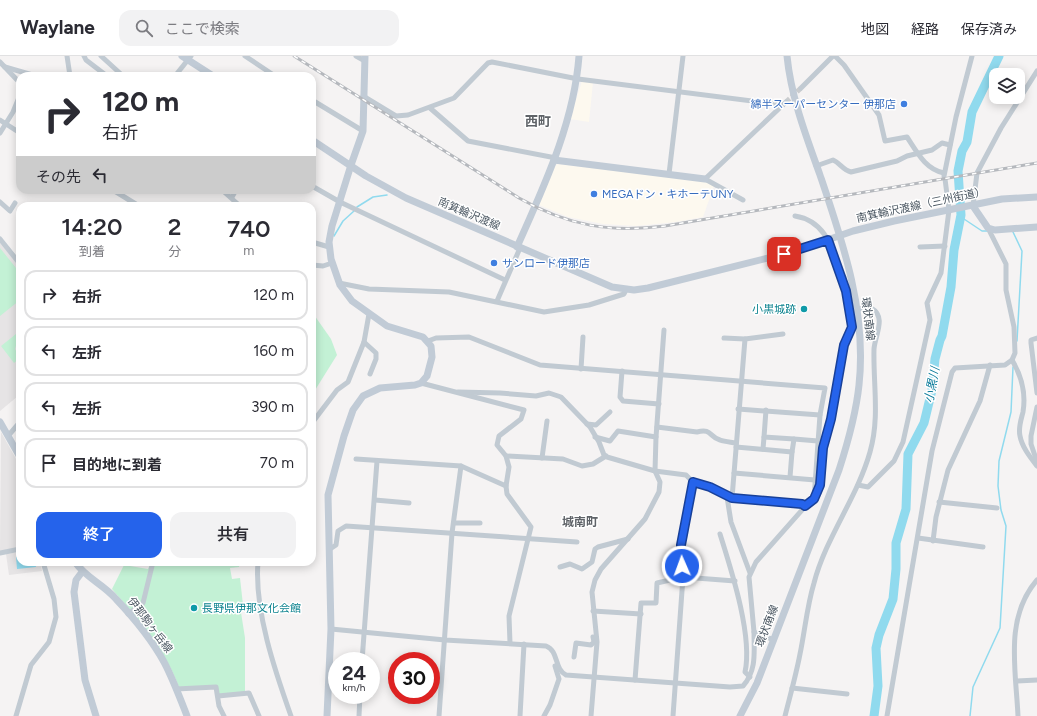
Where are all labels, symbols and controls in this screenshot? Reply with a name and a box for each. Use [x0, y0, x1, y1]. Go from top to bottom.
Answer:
search box [119, 10, 399, 46]
text: Waylane [20, 16, 95, 39]
icon: search [133, 17, 155, 39]
text: ここで検索 [165, 20, 240, 38]
text: 地図 [861, 21, 889, 38]
text: 経路 [911, 21, 939, 38]
text: 保存済み [961, 21, 1017, 38]
map controls [989, 68, 1025, 104]
button: layers [989, 68, 1025, 104]
text: 120 m [102, 84, 179, 118]
icon: right [36, 88, 88, 140]
place label: 綿半スーパーセンター 伊那店 [750, 98, 896, 111]
marker: 綿半スーパーセンター 伊那店 [899, 99, 909, 109]
district label: 西町 [525, 114, 551, 129]
text: 右折 [102, 122, 138, 144]
icon: left [89, 164, 111, 186]
text: その先 [36, 168, 81, 186]
street label: 南箕輪沢渡線（三州街道） [855, 185, 987, 225]
place label: MEGAドン・キホーテUNY [602, 188, 734, 201]
marker: MEGAドン・キホーテUNY [589, 189, 599, 199]
street label: 南箕輪沢渡線 [436, 195, 502, 233]
text: 14:20 [61, 212, 122, 241]
text: 2 [168, 212, 182, 241]
text: 740 [227, 214, 271, 243]
pin [767, 237, 801, 271]
text: m [243, 243, 254, 258]
icon: arrive [773, 243, 795, 265]
text: 到着 [79, 244, 105, 259]
text: 分 [168, 244, 181, 259]
place label: サンロード伊那店 [502, 257, 590, 270]
marker: サンロード伊那店 [489, 258, 499, 268]
icon: right [38, 284, 60, 306]
text: 120 m [253, 286, 294, 304]
text: 右折 [72, 288, 102, 306]
street label: 環状南線 [859, 296, 877, 342]
place label: 小黒城跡 [752, 303, 796, 316]
marker: 小黒城跡 [799, 304, 809, 314]
icon: left [38, 340, 60, 362]
text: 160 m [253, 342, 294, 360]
text: 左折 [72, 344, 102, 362]
water label: 小黒川 [922, 364, 943, 404]
icon: left [38, 396, 60, 418]
text: 390 m [251, 398, 294, 416]
text: 左折 [72, 400, 102, 418]
icon: arrive [38, 452, 60, 474]
text: 70 m [260, 454, 294, 472]
text: 目的地に到着 [72, 456, 162, 474]
button: 終了 [36, 512, 162, 558]
button: 共有 [170, 512, 296, 558]
district label: 城南町 [562, 515, 598, 529]
position arrow [661, 545, 703, 587]
street label: 伊那駒ヶ岳線 [125, 595, 175, 655]
place label: 長野県伊那文化会館 [202, 602, 301, 615]
marker: 長野県伊那文化会館 [189, 603, 199, 613]
street label: 環状南線 [753, 603, 781, 649]
speed limit sign: 30 [388, 652, 440, 704]
text: 24 [342, 661, 366, 685]
text: km/h [343, 681, 365, 694]

